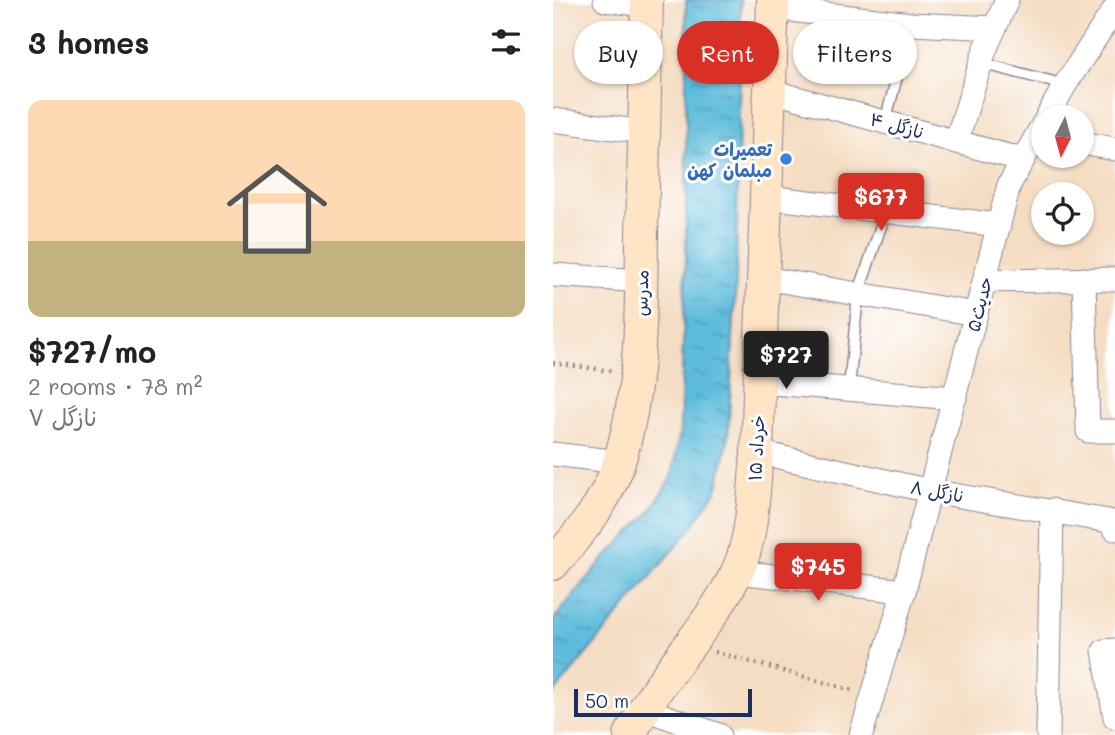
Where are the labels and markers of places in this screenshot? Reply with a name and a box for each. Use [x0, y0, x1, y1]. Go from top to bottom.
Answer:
place label: تعمیرات مبلمان کهن [687, 137, 773, 182]
marker: تعمیرات مبلمان کهن [778, 151, 794, 167]
pin: $677 [840, 174, 922, 233]
pin: $727 [745, 332, 827, 391]
pin: $745 [777, 544, 859, 603]

